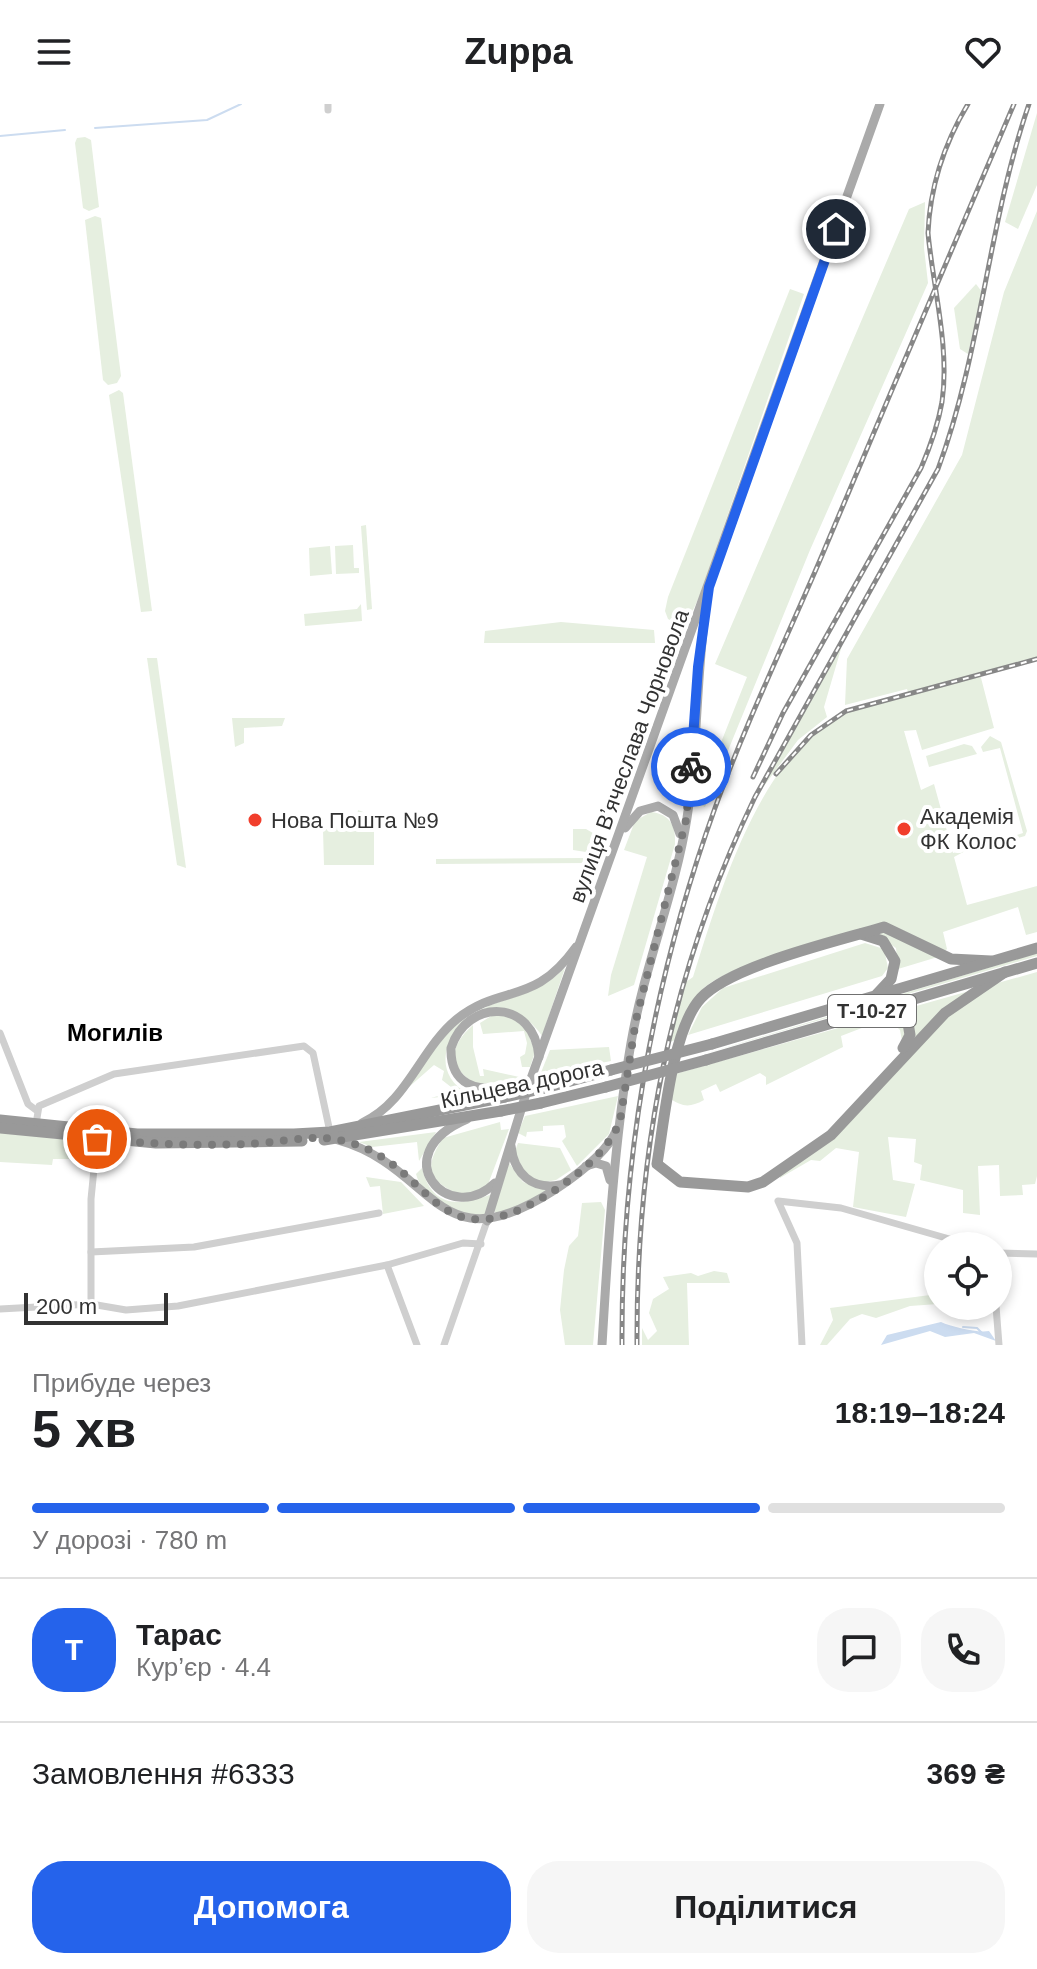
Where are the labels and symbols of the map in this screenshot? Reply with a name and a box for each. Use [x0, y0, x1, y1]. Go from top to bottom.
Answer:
pin [802, 195, 870, 263]
street label: вулиця Вʼячеслава Чорновола [564, 605, 694, 906]
courier [651, 727, 731, 807]
place label: Академія ФК Колос [920, 804, 1017, 854]
place label: Нова Пошта №9 [271, 808, 439, 833]
marker: Нова Пошта №9 [246, 811, 264, 829]
marker: Академія ФК Колос [895, 820, 913, 838]
road number: Т-10-27 [828, 995, 916, 1027]
district label: Могилів [67, 1019, 163, 1046]
street label: Кільцева дорога [438, 1054, 606, 1113]
pin [63, 1105, 131, 1173]
scale bar [24, 1289, 168, 1325]

